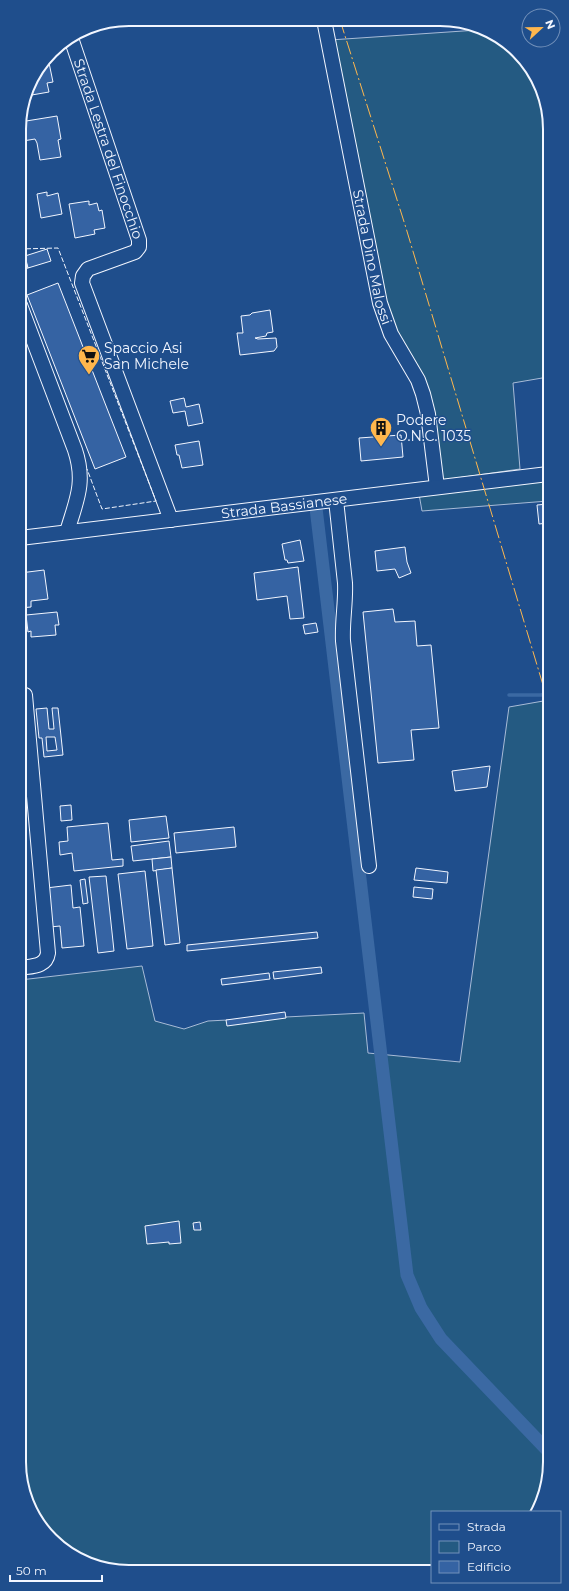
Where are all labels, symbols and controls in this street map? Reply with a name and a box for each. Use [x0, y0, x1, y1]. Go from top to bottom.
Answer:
north arrow [521, 8, 561, 48]
text: N [542, 18, 558, 31]
street label: Strada Lestra del Finocchio [70, 56, 147, 242]
street label: Strada Dino Malossi [349, 188, 396, 327]
place label: Spaccio Asi San Michele [104, 339, 189, 373]
supermarket icon: Spaccio Asi San Michele [76, 343, 102, 376]
place label: Podere O.N.C. 1035 [396, 411, 471, 445]
building icon: Podere O.N.C. 1035 [368, 415, 394, 448]
street label: Strada Bassianese [220, 489, 348, 523]
legend [431, 1511, 561, 1583]
text: Strada [467, 1519, 506, 1534]
text: Parco [467, 1539, 501, 1554]
scale bar [10, 1557, 102, 1583]
text: Edificio [467, 1559, 511, 1574]
text: 50 m [16, 1563, 47, 1578]

